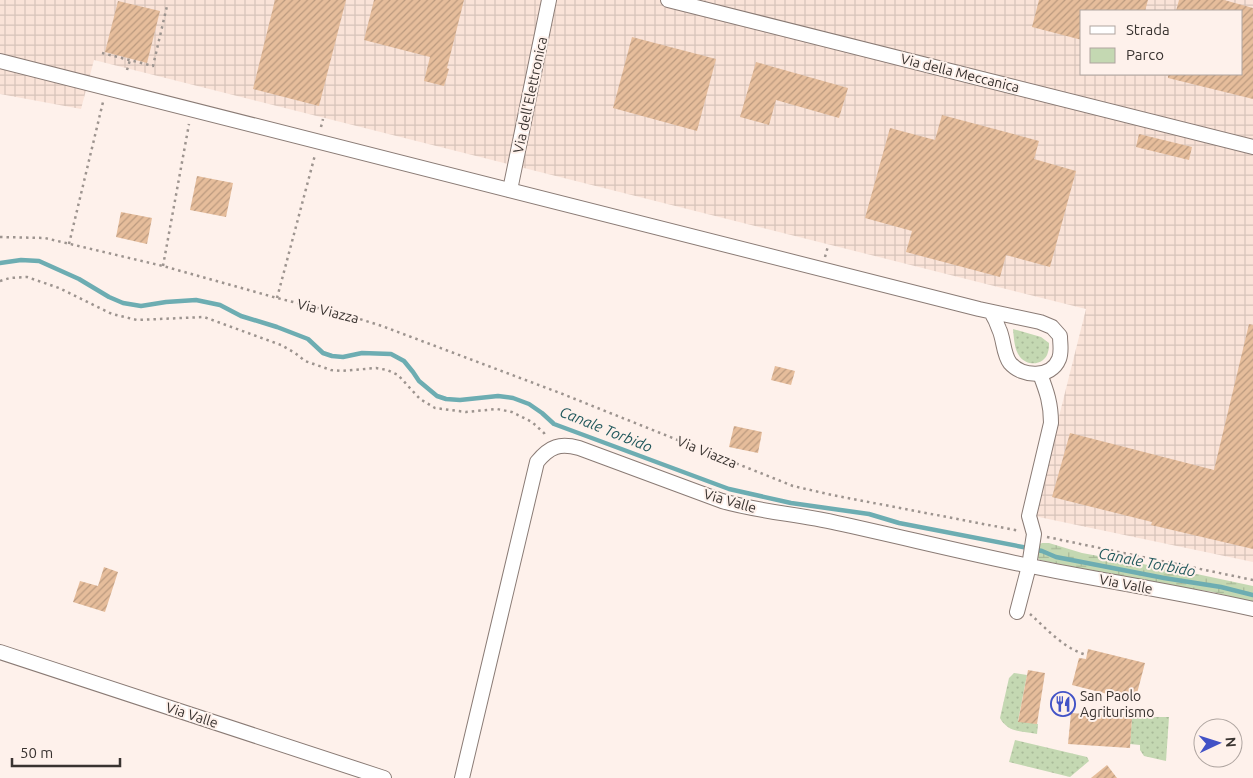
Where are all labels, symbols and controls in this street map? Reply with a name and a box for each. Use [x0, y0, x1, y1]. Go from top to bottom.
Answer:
legend [1080, 10, 1243, 75]
text: Strada [1126, 21, 1170, 38]
street label: Via dell'Elettronica [510, 35, 550, 155]
text: Parco [1126, 46, 1164, 63]
street label: Via della Meccanica [899, 50, 1021, 96]
street label: Via Viazza [295, 296, 361, 326]
water label: Canale Torbido [557, 403, 655, 455]
street label: Via Viazza [675, 433, 739, 471]
street label: Via Valle [702, 486, 758, 516]
water label: Canale Torbido [1097, 544, 1197, 580]
street label: Via Valle [1098, 571, 1154, 597]
place label: San Paolo Agriturismo [1080, 688, 1154, 720]
restaurant icon: San Paolo Agriturismo [1050, 691, 1076, 717]
street label: Via Valle [164, 699, 220, 731]
north arrow [1193, 718, 1243, 768]
scale bar [12, 736, 120, 768]
text: N [1223, 736, 1239, 748]
text: 50 m [20, 744, 53, 761]

